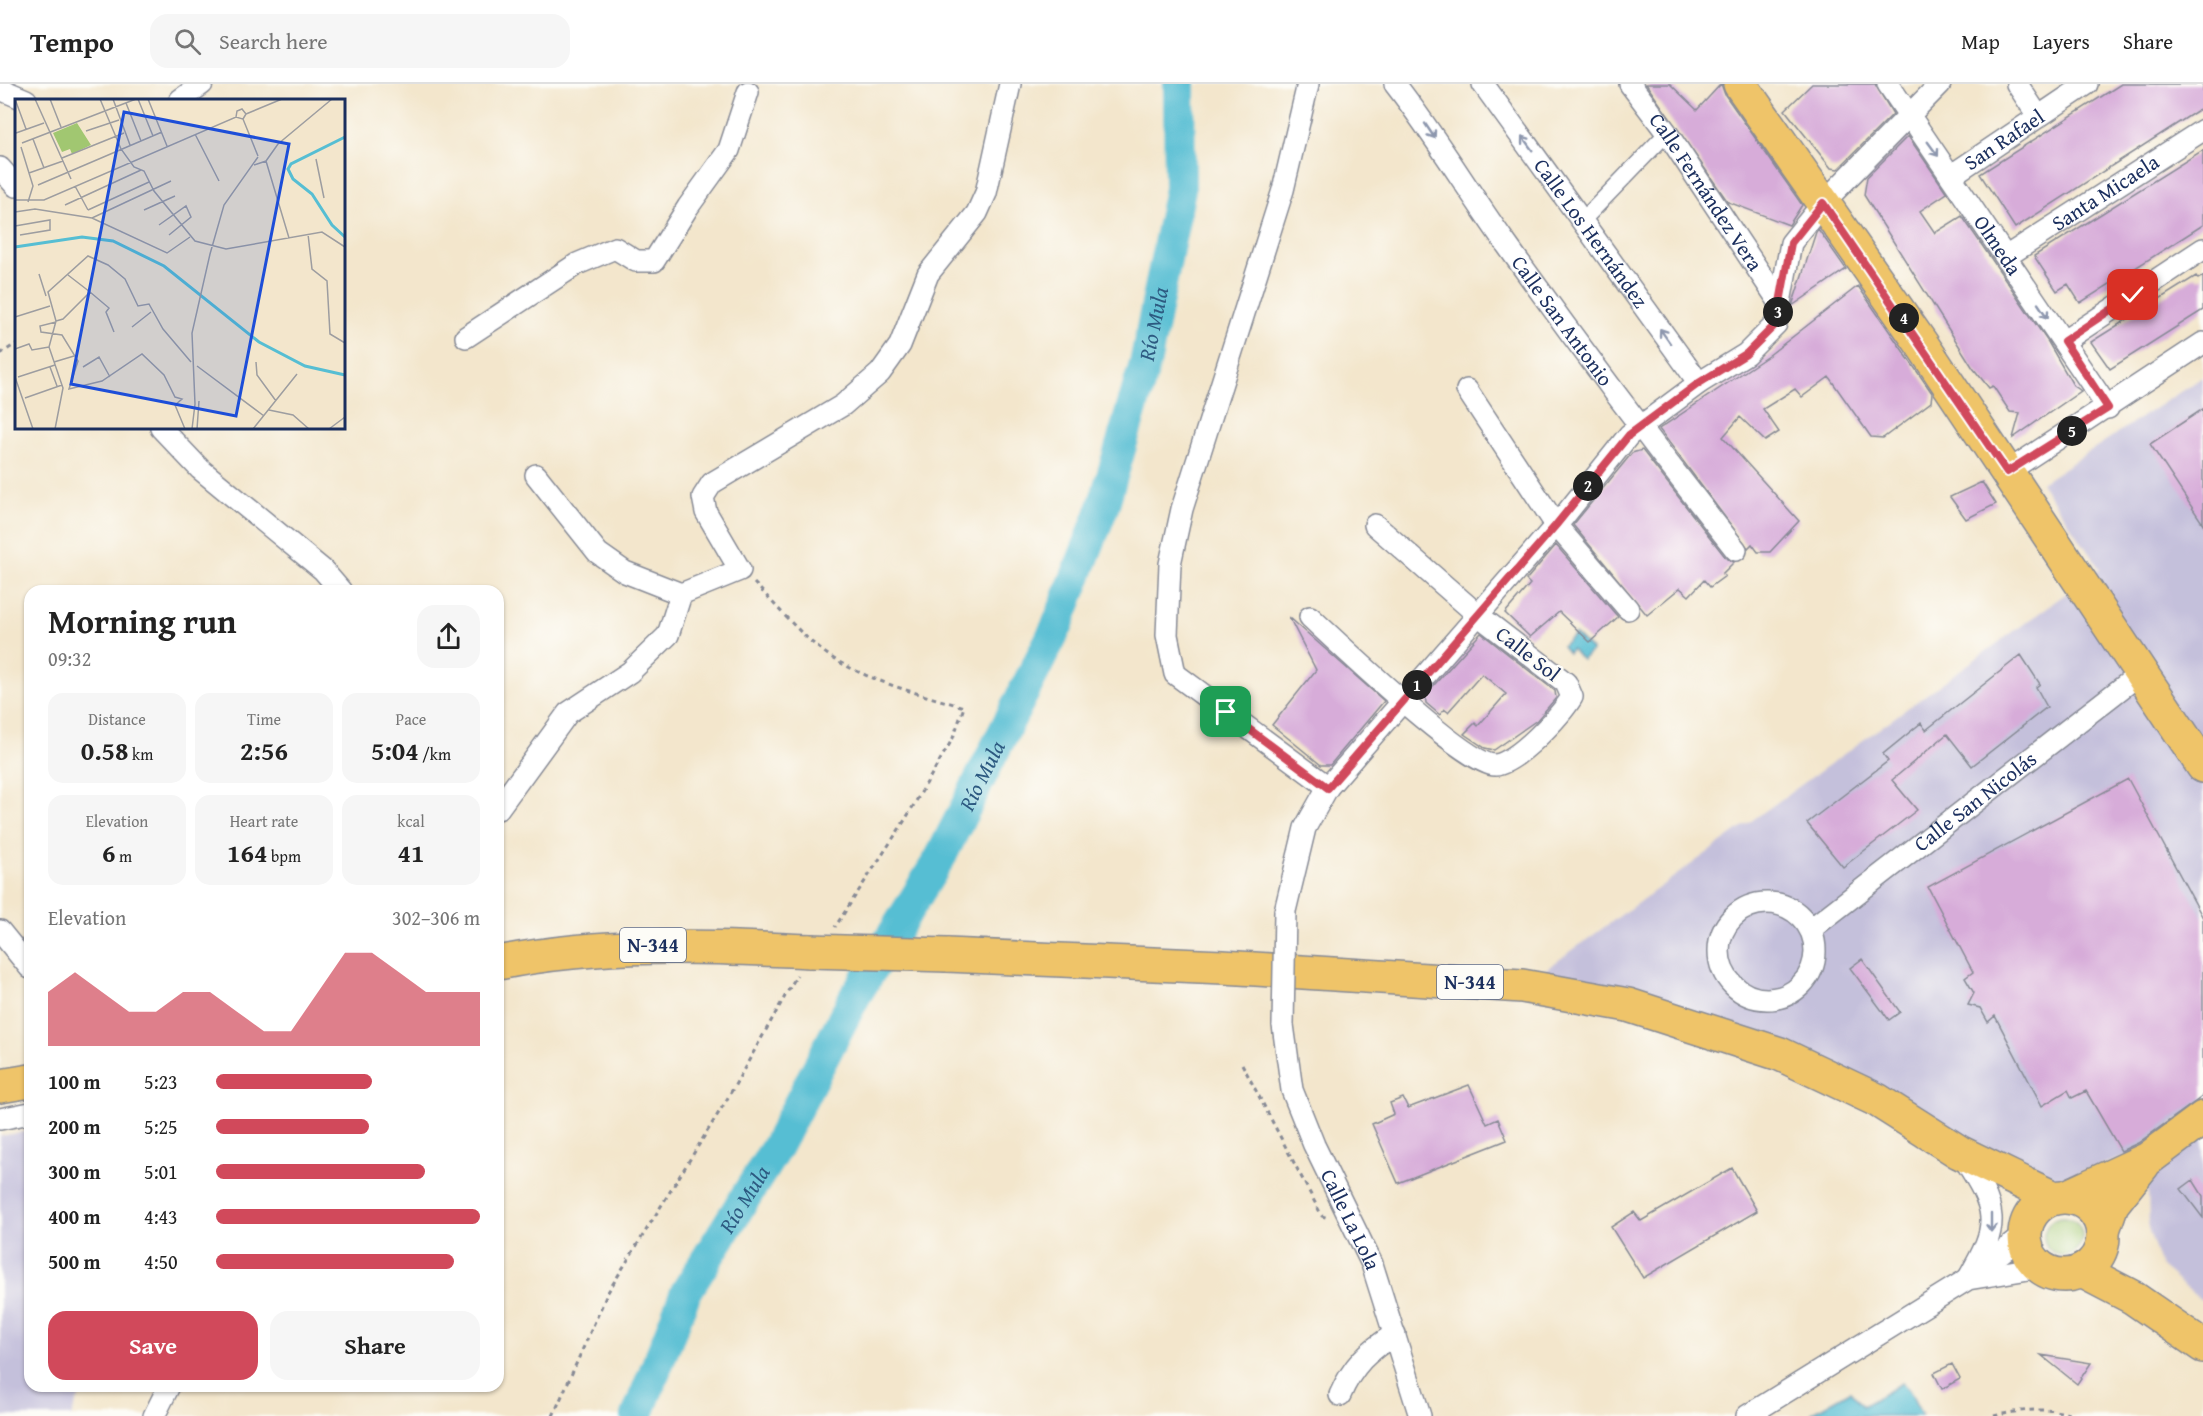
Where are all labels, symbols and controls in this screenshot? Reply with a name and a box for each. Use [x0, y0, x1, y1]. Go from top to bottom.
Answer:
search box [150, 14, 570, 68]
text: Tempo [30, 21, 114, 62]
icon: search [171, 25, 204, 58]
text: Search here [219, 25, 328, 57]
text: Map [1961, 26, 2000, 57]
text: Layers [2033, 26, 2090, 57]
text: Share [2123, 26, 2173, 57]
inset map [15, 99, 345, 429]
street label: San Rafael [1958, 101, 2050, 178]
street label: Calle Fernández Vera [1642, 106, 1771, 277]
one-way arrow [1424, 122, 1436, 138]
one-way arrow [1520, 136, 1533, 152]
one-way arrow [1927, 141, 1940, 157]
street label: Santa Micaela [2045, 146, 2165, 238]
street label: Calle Los Hernández [1527, 152, 1656, 314]
street label: Olmeda [1966, 209, 2030, 281]
street label: Calle San Antonio [1504, 249, 1621, 393]
pin [2107, 269, 2158, 320]
icon: check [2116, 278, 2149, 311]
water label: Río Mula [1130, 284, 1176, 365]
pin: 3 [1763, 297, 1793, 327]
text: 3 [1774, 300, 1782, 324]
one-way arrow [2037, 302, 2049, 318]
pin: 4 [1889, 303, 1919, 333]
text: 4 [1900, 306, 1908, 330]
one-way arrow [1659, 328, 1671, 344]
pin: 5 [2057, 416, 2087, 446]
text: 5 [2068, 419, 2076, 443]
pin: 2 [1573, 471, 1603, 501]
text: 2 [1584, 474, 1592, 498]
text: Morning run [48, 597, 237, 645]
button: share [417, 605, 480, 668]
street label: Calle Sol [1489, 618, 1567, 689]
text: 09:32 [48, 644, 91, 673]
pin: 1 [1402, 670, 1432, 700]
text: 1 [1413, 673, 1421, 697]
pin [1200, 686, 1251, 737]
icon: arrive [1209, 695, 1242, 728]
text: Distance [88, 707, 146, 731]
text: Time [247, 707, 281, 731]
text: Pace [396, 707, 426, 731]
text: 0.58 [81, 731, 129, 770]
text: 2:56 [240, 731, 288, 770]
text: 5:04 [371, 731, 419, 770]
water label: Río Mula [950, 735, 1013, 817]
text: km [129, 742, 153, 766]
text: /km [419, 742, 451, 766]
street label: Calle San Nicolás [1907, 743, 2043, 859]
text: Elevation [86, 809, 148, 833]
text: Heart rate [230, 809, 298, 833]
text: kcal [397, 809, 425, 833]
text: 6 [102, 833, 115, 872]
text: 164 [227, 833, 267, 872]
text: 41 [398, 833, 424, 872]
text: m [115, 844, 132, 868]
text: bpm [267, 844, 301, 868]
text: Elevation [48, 903, 126, 932]
text: 302–306 m [392, 903, 480, 932]
road number: N-344 [620, 928, 686, 962]
road number: N-344 [1437, 965, 1503, 999]
text: 100 m [48, 1067, 101, 1096]
text: 5:23 [144, 1067, 178, 1096]
text: 200 m [48, 1112, 101, 1141]
text: 5:25 [144, 1112, 178, 1141]
text: 300 m [48, 1157, 101, 1186]
text: 5:01 [144, 1157, 178, 1186]
water label: Río Mula [710, 1159, 777, 1240]
street label: Calle La Lola [1313, 1164, 1389, 1274]
text: 400 m [48, 1202, 101, 1231]
text: 4:43 [144, 1202, 178, 1231]
one-way arrow [1985, 1212, 1997, 1232]
text: 500 m [48, 1247, 101, 1276]
text: 4:50 [144, 1247, 178, 1276]
button: Save [48, 1311, 258, 1380]
button: Share [270, 1311, 480, 1380]

